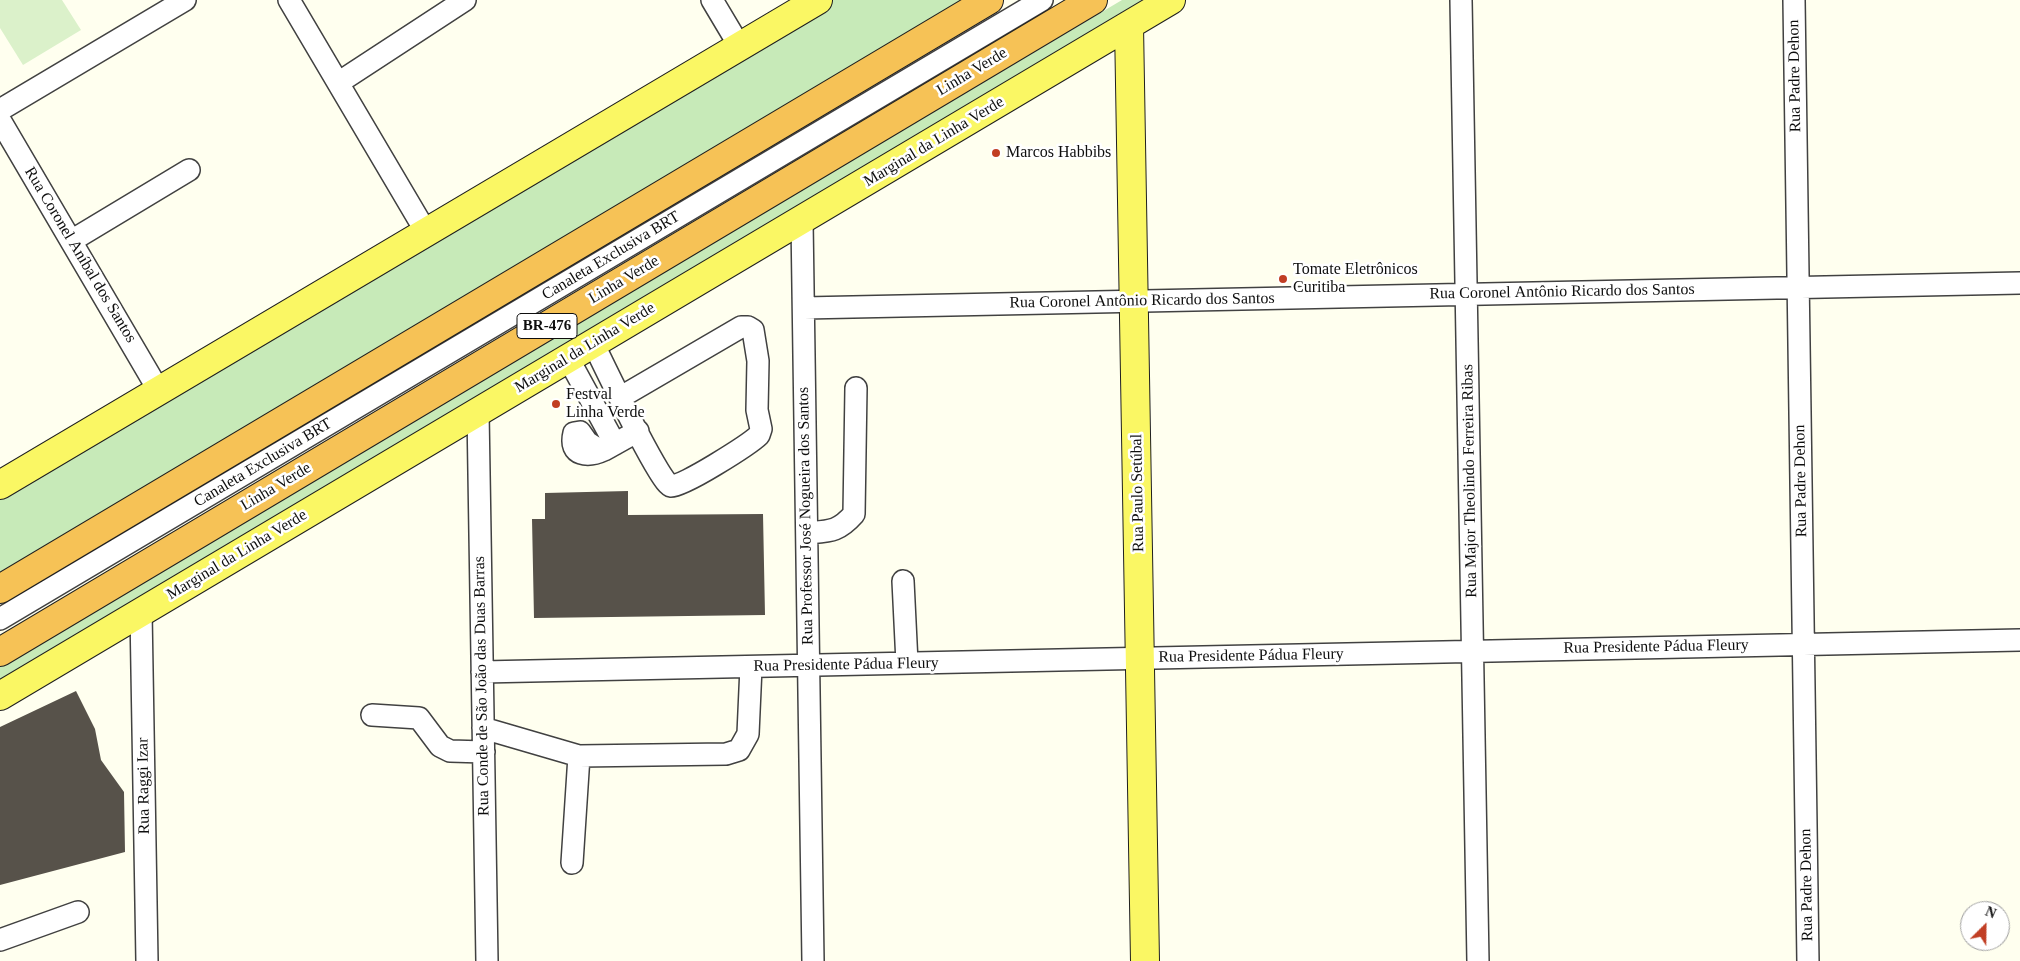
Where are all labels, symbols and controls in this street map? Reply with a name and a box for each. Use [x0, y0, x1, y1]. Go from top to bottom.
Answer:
street label: Rua Padre Dehon [1784, 19, 1806, 133]
street label: Linha Verde [933, 44, 1011, 100]
street label: Marginal da Linha Verde [860, 93, 1008, 191]
place label: Marcos Habbibs [1006, 143, 1111, 163]
marker: Marcos Habbibs [990, 147, 1002, 159]
street label: Rua Coronel Aníbal dos Santos [20, 164, 140, 346]
street label: Canaleta Exclusiva BRT [539, 207, 683, 305]
street label: Linha Verde [585, 252, 663, 308]
place label: Tomate Eletrônicos Curitiba [1293, 260, 1418, 298]
marker: Tomate Eletrônicos Curitiba [1277, 273, 1289, 285]
street label: Rua Coronel Antônio Ricardo dos Santos [1429, 280, 1695, 304]
street label: Rua Coronel Antônio Ricardo dos Santos [1009, 289, 1275, 313]
street label: Marginal da Linha Verde [511, 299, 659, 397]
road number: BR-476 [517, 314, 577, 338]
street label: Rua Major Theolindo Ferreira Ribas [1458, 364, 1482, 598]
place label: Festval Linha Verde [566, 385, 645, 423]
street label: Rua Professor José Nogueira dos Santos [794, 387, 818, 645]
marker: Festval Linha Verde [550, 398, 562, 410]
street label: Canaleta Exclusiva BRT [191, 414, 335, 512]
street label: Rua Padre Dehon [1790, 424, 1812, 538]
street label: Rua Paulo Setúbal [1127, 434, 1149, 552]
street label: Linha Verde [237, 459, 315, 515]
street label: Marginal da Linha Verde [163, 506, 311, 604]
street label: Rua Conde de São João das Duas Barras [470, 556, 494, 816]
street label: Rua Presidente Pádua Fleury [1563, 636, 1749, 658]
street label: Rua Presidente Pádua Fleury [1158, 645, 1344, 667]
street label: Rua Presidente Pádua Fleury [753, 654, 939, 676]
street label: Rua Raggi Izar [134, 737, 154, 835]
street label: Rua Padre Dehon [1796, 828, 1818, 942]
north arrow [1960, 901, 2010, 951]
text: N [1983, 904, 1998, 922]

